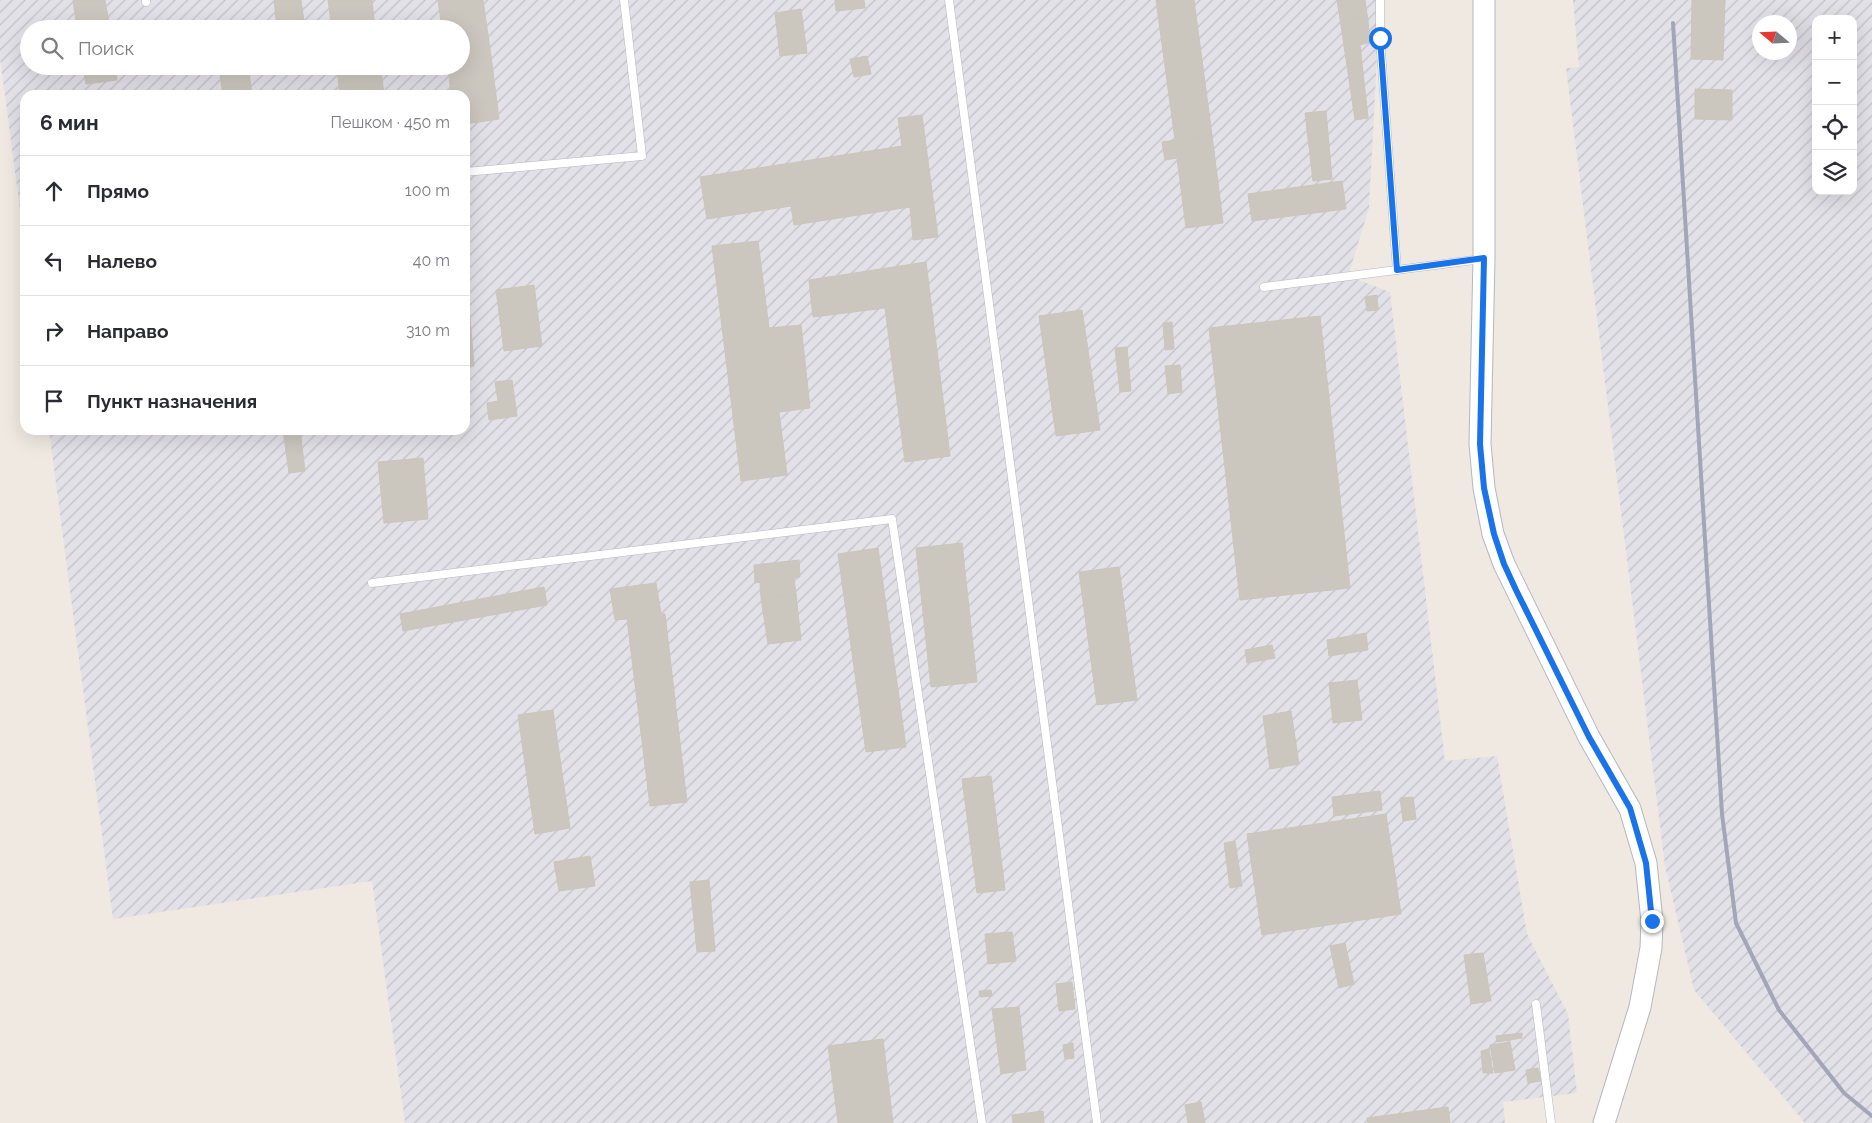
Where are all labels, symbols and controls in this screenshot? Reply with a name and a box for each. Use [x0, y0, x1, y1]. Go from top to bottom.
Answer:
north arrow [1752, 15, 1797, 60]
map controls [1812, 15, 1857, 195]
button: + [1812, 15, 1857, 60]
search box [20, 20, 470, 75]
route start [1369, 27, 1392, 50]
icon: search [38, 34, 66, 62]
text: Поиск [78, 37, 134, 59]
button: − [1812, 60, 1857, 105]
button: locate [1812, 105, 1857, 150]
text: 6 мин [40, 110, 99, 135]
text: Пешком · 450 m [331, 113, 450, 132]
button: layers [1812, 150, 1857, 195]
icon: ahead [40, 177, 68, 205]
text: Прямо [87, 180, 149, 202]
text: 100 m [405, 181, 450, 200]
icon: left [40, 247, 68, 275]
text: Налево [87, 250, 157, 272]
text: 40 m [413, 251, 450, 270]
icon: right [40, 317, 68, 345]
text: Направо [87, 320, 168, 342]
text: 310 m [406, 321, 450, 340]
icon: arrive [40, 387, 68, 415]
text: Пункт назначения [87, 390, 257, 412]
route end [1641, 910, 1664, 933]

